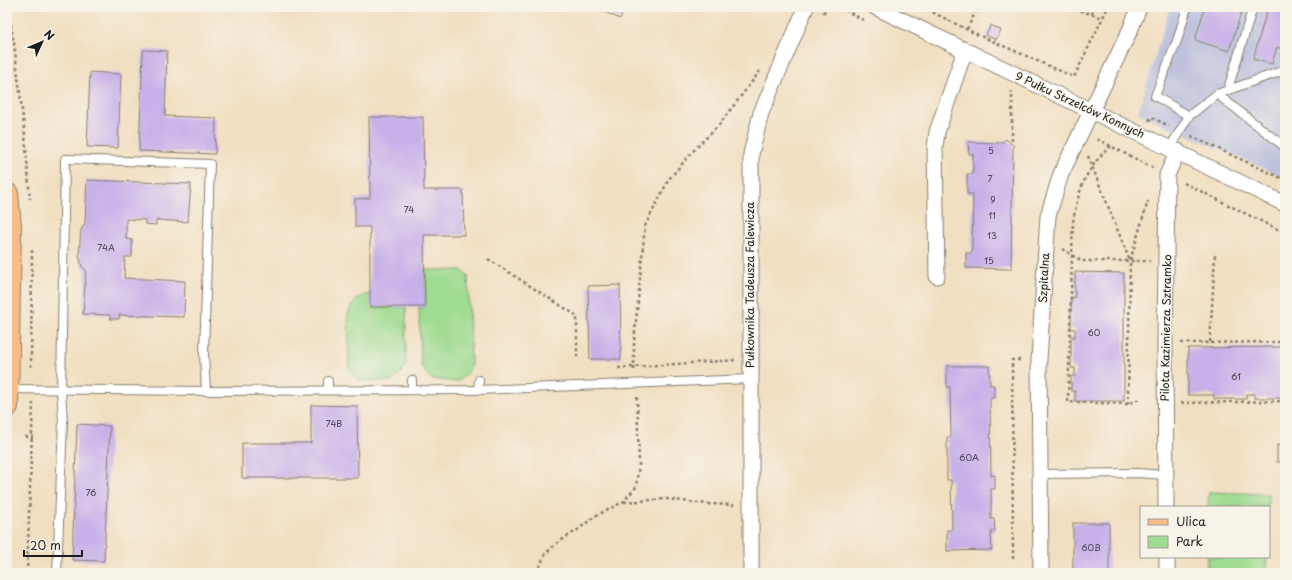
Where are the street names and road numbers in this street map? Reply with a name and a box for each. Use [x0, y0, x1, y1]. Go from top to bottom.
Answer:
street label: 9 Pułku Strzelców Konnych [1013, 67, 1148, 142]
street label: Pułkownika Tadeusza Falewicza [741, 202, 758, 368]
street label: Szpitalna [1034, 252, 1053, 304]
street label: Pilota Kazimierza Sztramko [1156, 254, 1175, 402]

